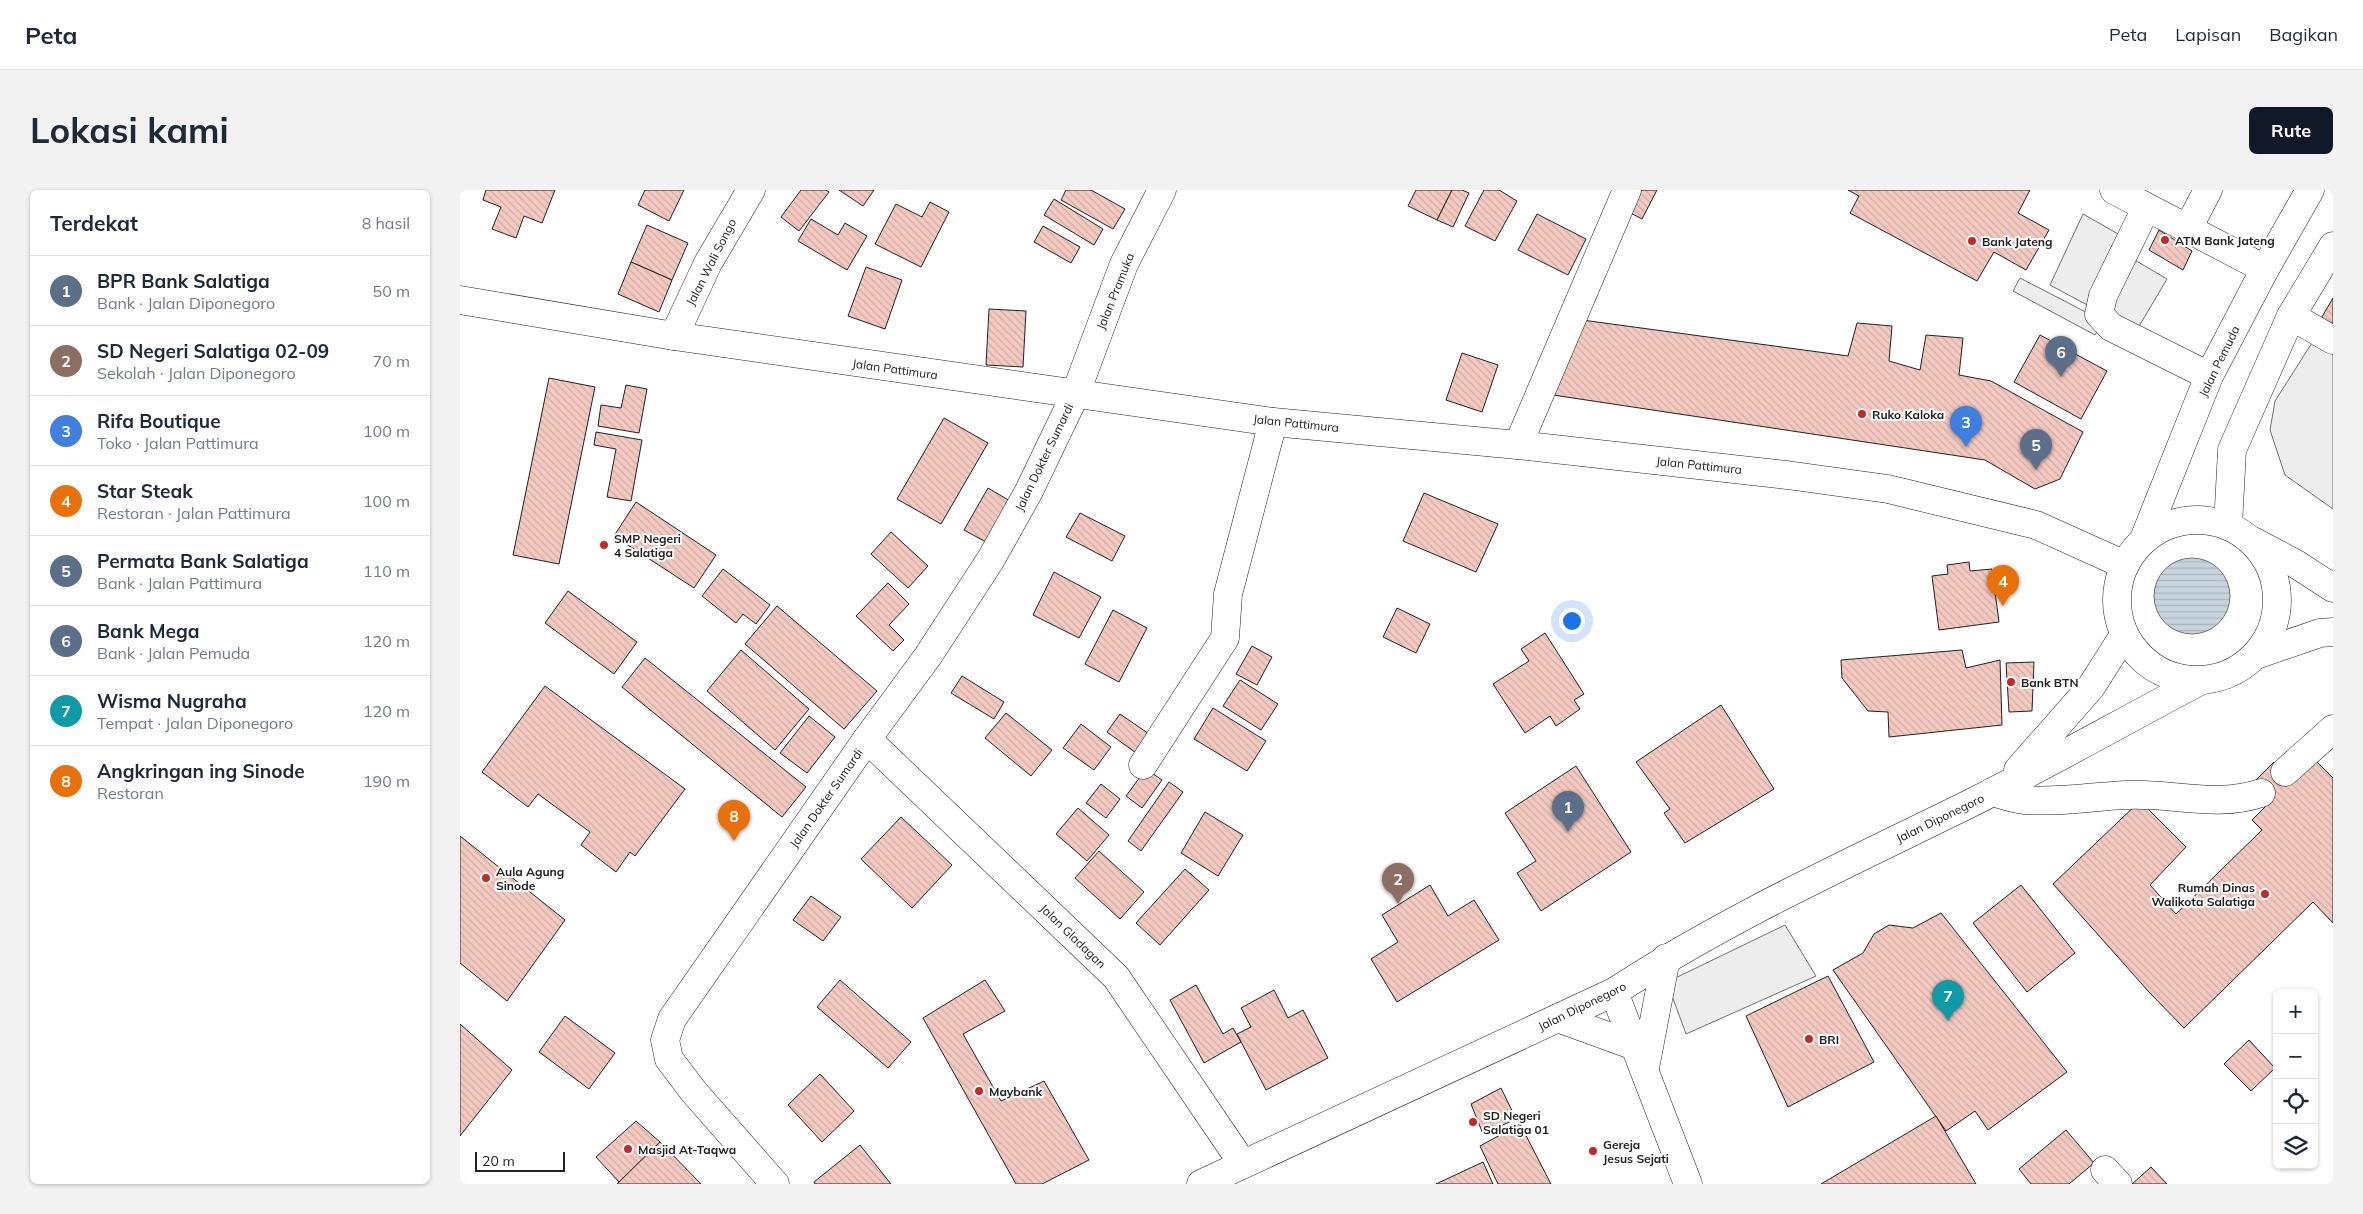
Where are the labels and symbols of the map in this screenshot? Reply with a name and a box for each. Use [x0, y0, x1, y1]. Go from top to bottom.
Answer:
street label: Jalan Wali Songo [683, 216, 739, 308]
place label: ATM Bank Jateng [2175, 233, 2275, 248]
place label: Bank Jateng [1982, 234, 2052, 249]
marker: ATM Bank Jateng [2159, 234, 2171, 246]
marker: Bank Jateng [1966, 235, 1978, 247]
street label: Jalan Pramuka [1093, 250, 1137, 332]
street label: Jalan Pemuda [2195, 323, 2243, 399]
pin: 6 [2045, 336, 2077, 377]
street label: Jalan Pattimura [851, 356, 939, 382]
street label: Jalan Dokter Sumardi [1011, 401, 1077, 513]
pin: 3 [1950, 406, 1982, 447]
place label: Ruko Kaloka [1872, 407, 1944, 422]
marker: Ruko Kaloka [1856, 408, 1868, 420]
street label: Jalan Pattimura [1252, 411, 1340, 435]
pin: 5 [2020, 429, 2052, 470]
street label: Jalan Pattimura [1655, 453, 1743, 477]
place label: SMP Negeri 4 Salatiga [614, 531, 681, 560]
marker: SMP Negeri 4 Salatiga [598, 539, 610, 551]
pin: 4 [1987, 565, 2019, 606]
your location [1559, 608, 1585, 634]
place label: Bank BTN [2021, 675, 2079, 690]
marker: Bank BTN [2005, 676, 2017, 688]
street label: Jalan Dokter Sumardi [786, 745, 866, 851]
street label: Jalan Diponegoro [1894, 790, 1987, 846]
pin: 1 [1552, 791, 1584, 832]
pin: 8 [718, 800, 750, 841]
pin: 2 [1382, 863, 1414, 904]
place label: Aula Agung Sinode [496, 864, 564, 893]
marker: Aula Agung Sinode [480, 872, 492, 884]
place label: Rumah Dinas Walikota Salatiga [2151, 880, 2255, 909]
marker: Rumah Dinas Walikota Salatiga [2259, 888, 2271, 900]
street label: Jalan Gladagan [1037, 901, 1109, 971]
street label: Jalan Diponegoro [1536, 978, 1629, 1034]
pin: 7 [1932, 980, 1964, 1021]
place label: BRI [1819, 1032, 1839, 1047]
marker: BRI [1803, 1033, 1815, 1045]
place label: Maybank [989, 1084, 1042, 1099]
marker: Maybank [973, 1085, 985, 1097]
place label: SD Negeri Salatiga 01 [1483, 1108, 1549, 1137]
marker: SD Negeri Salatiga 01 [1467, 1116, 1479, 1128]
place label: Gereja Jesus Sejati [1603, 1137, 1669, 1166]
place label: Masjid At-Taqwa [638, 1142, 736, 1157]
marker: Masjid At-Taqwa [622, 1143, 634, 1155]
marker: Gereja Jesus Sejati [1587, 1145, 1599, 1157]
scale bar [475, 1149, 565, 1172]

